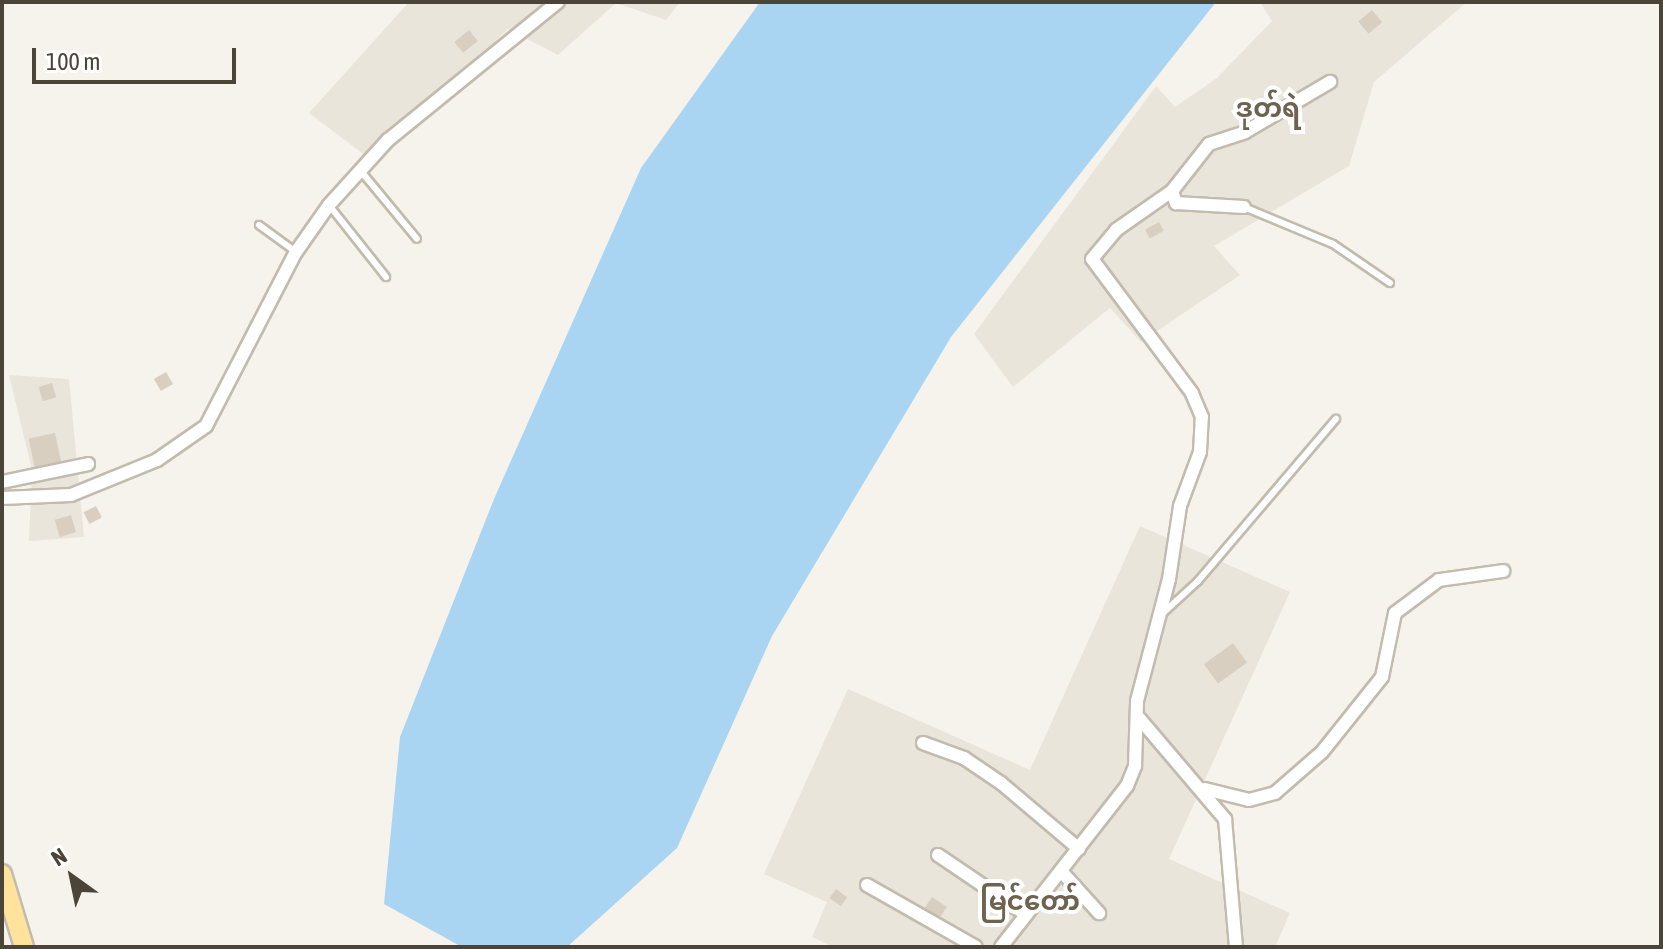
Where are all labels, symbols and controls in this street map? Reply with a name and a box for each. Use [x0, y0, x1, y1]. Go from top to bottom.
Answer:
scale bar [36, 32, 240, 82]
text: 100 m [46, 48, 100, 75]
district label: ဒုတ်ရဲ [1236, 93, 1300, 125]
north arrow [32, 837, 112, 917]
text: N [46, 842, 71, 871]
district label: မြင်တော် [980, 886, 1080, 918]

